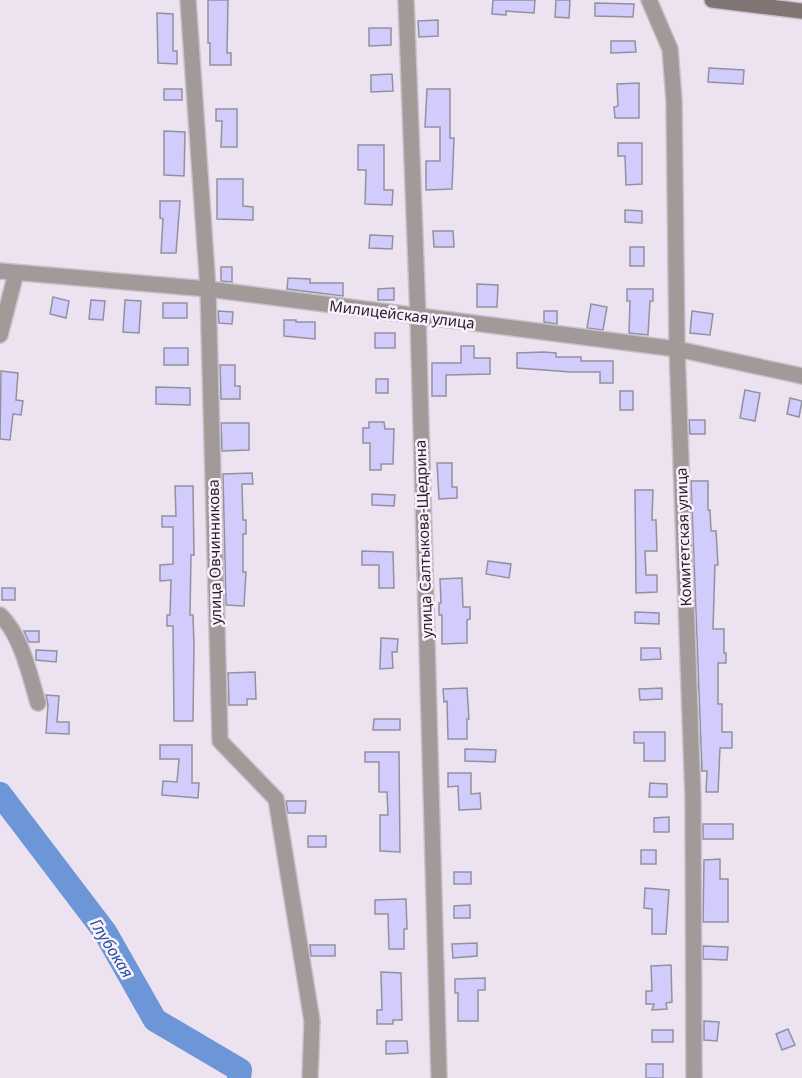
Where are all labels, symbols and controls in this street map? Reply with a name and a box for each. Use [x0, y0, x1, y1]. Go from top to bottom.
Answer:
street label: Милицейская улица [328, 295, 476, 333]
street label: улица Салтыкова-Щедрина [410, 440, 436, 638]
street label: Комитетская улица [671, 467, 695, 607]
street label: улица Овчинникова [203, 479, 225, 625]
water label: Глубокая [85, 914, 139, 982]

